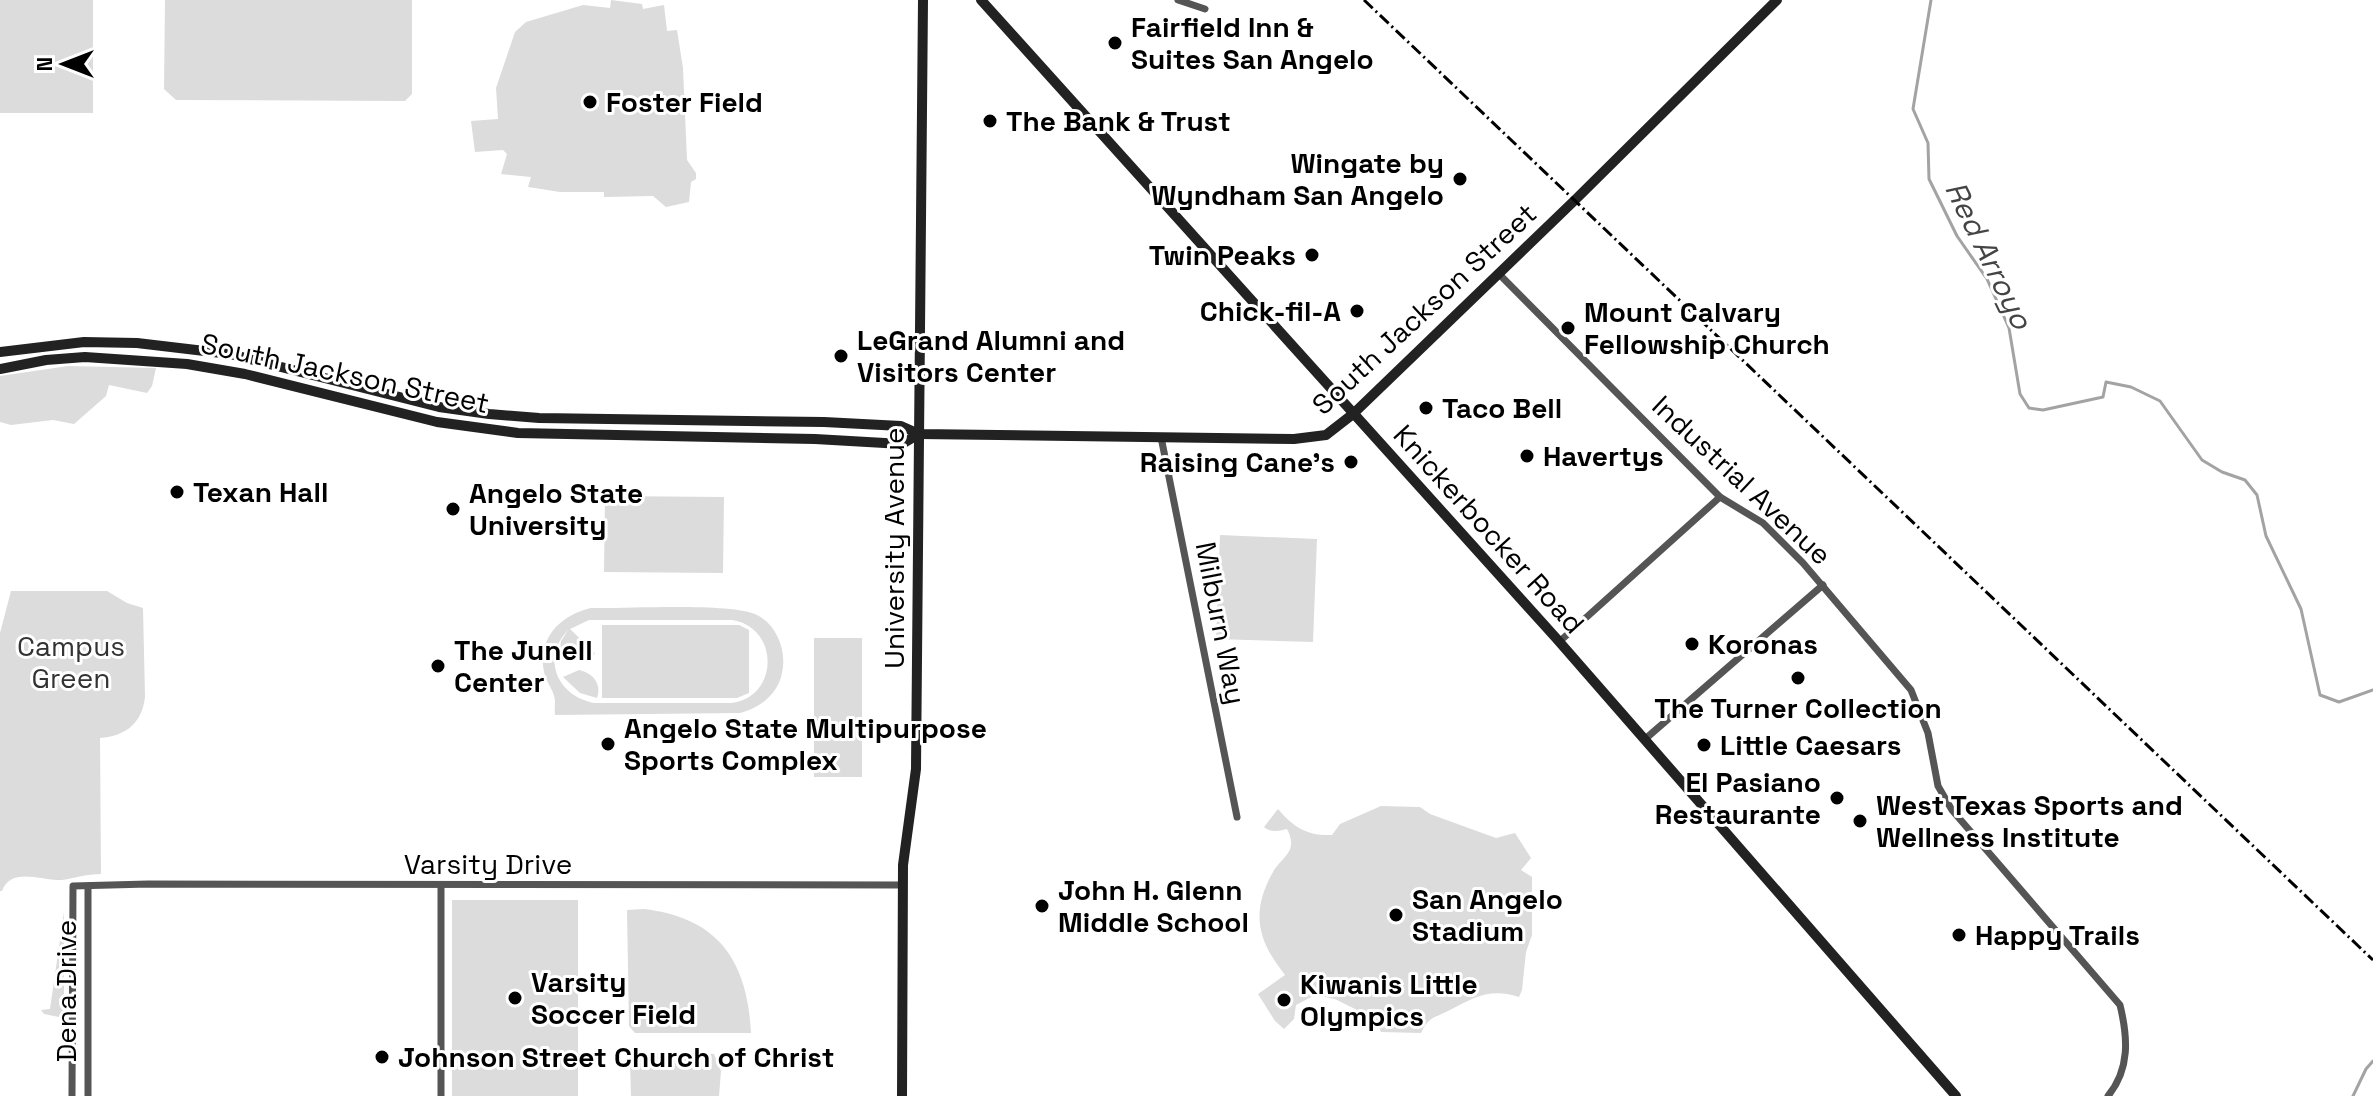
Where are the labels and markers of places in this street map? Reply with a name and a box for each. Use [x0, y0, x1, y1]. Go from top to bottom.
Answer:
place label: Fairfield Inn & Suites San Angelo [1131, 9, 1374, 77]
marker: Fairfield Inn & Suites San Angelo [1106, 34, 1124, 52]
place label: Foster Field [606, 84, 763, 120]
marker: Foster Field [581, 93, 599, 111]
place label: The Bank & Trust [1006, 103, 1231, 139]
marker: The Bank & Trust [981, 112, 999, 130]
place label: Wingate by Wyndham San Angelo [1151, 145, 1444, 213]
marker: Wingate by Wyndham San Angelo [1451, 170, 1469, 188]
place label: Twin Peaks [1149, 237, 1296, 273]
marker: Twin Peaks [1303, 246, 1321, 264]
place label: Chick-fil-A [1200, 293, 1341, 329]
place label: Mount Calvary Fellowship Church [1584, 294, 1830, 362]
marker: Chick-fil-A [1348, 302, 1366, 320]
marker: Mount Calvary Fellowship Church [1559, 319, 1577, 337]
place label: LeGrand Alumni and Visitors Center [857, 322, 1125, 390]
marker: LeGrand Alumni and Visitors Center [832, 347, 850, 365]
place label: Taco Bell [1442, 390, 1562, 426]
marker: Taco Bell [1417, 399, 1435, 417]
place label: Havertys [1543, 438, 1664, 474]
place label: Raising Cane's [1140, 444, 1335, 480]
marker: Havertys [1518, 447, 1536, 465]
marker: Raising Cane's [1342, 453, 1360, 471]
place label: Texan Hall [193, 474, 328, 510]
place label: Angelo State University [469, 475, 643, 543]
marker: Texan Hall [168, 483, 186, 501]
marker: Angelo State University [444, 500, 462, 518]
place label: Koronas [1708, 626, 1818, 662]
place label: The Junell Center [454, 632, 593, 700]
marker: Koronas [1683, 635, 1701, 653]
marker: The Junell Center [429, 657, 447, 675]
marker: The Turner Collection [1789, 669, 1807, 687]
place label: The Turner Collection [1654, 690, 1942, 726]
place label: Angelo State Multipurpose Sports Complex [624, 710, 987, 778]
place label: Little Caesars [1720, 727, 1902, 763]
marker: Angelo State Multipurpose Sports Complex [599, 735, 617, 753]
marker: Little Caesars [1695, 736, 1713, 754]
place label: El Pasiano Restaurante [1655, 764, 1821, 832]
place label: West Texas Sports and Wellness Institute [1876, 787, 2183, 855]
marker: El Pasiano Restaurante [1828, 789, 1846, 807]
marker: West Texas Sports and Wellness Institute [1851, 812, 1869, 830]
place label: John H. Glenn Middle School [1058, 872, 1249, 940]
place label: San Angelo Stadium [1412, 881, 1563, 949]
marker: John H. Glenn Middle School [1033, 897, 1051, 915]
marker: San Angelo Stadium [1387, 906, 1405, 924]
place label: Happy Trails [1975, 917, 2140, 953]
marker: Happy Trails [1950, 926, 1968, 944]
place label: Varsity Soccer Field [531, 964, 696, 1032]
place label: Kiwanis Little Olympics [1300, 966, 1478, 1034]
marker: Varsity Soccer Field [506, 989, 524, 1007]
marker: Kiwanis Little Olympics [1275, 991, 1293, 1009]
place label: Johnson Street Church of Christ [398, 1039, 835, 1075]
marker: Johnson Street Church of Christ [373, 1048, 391, 1066]

